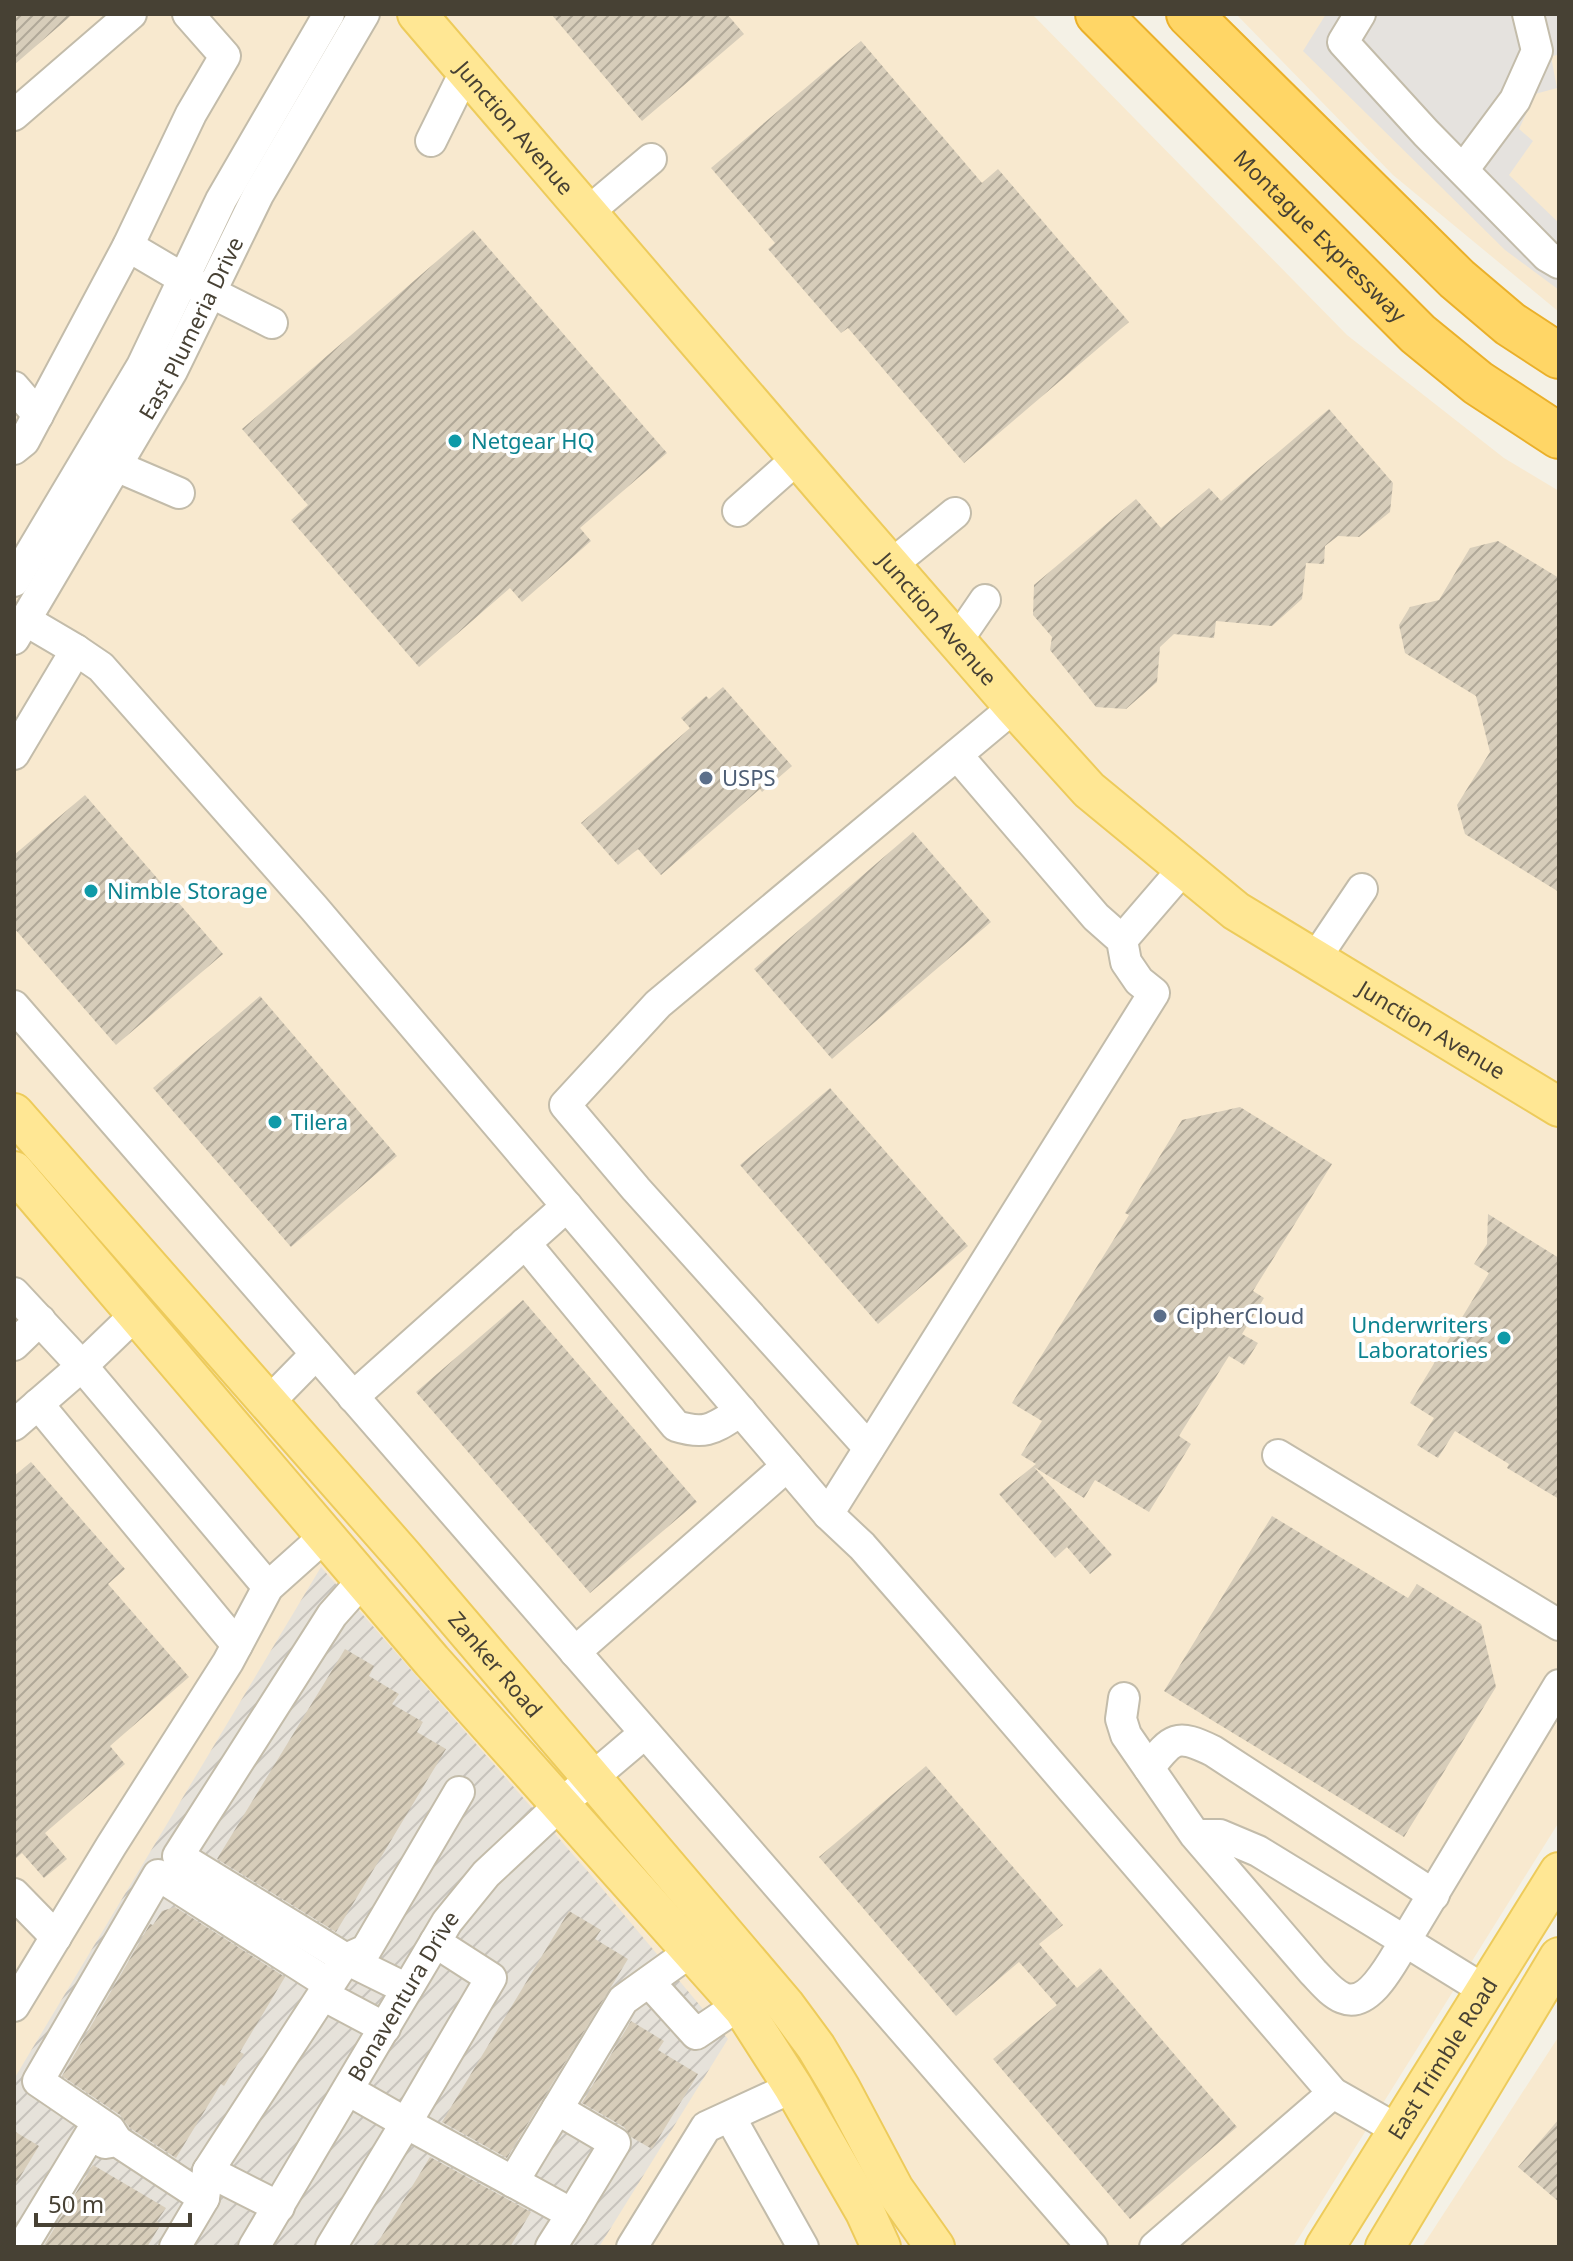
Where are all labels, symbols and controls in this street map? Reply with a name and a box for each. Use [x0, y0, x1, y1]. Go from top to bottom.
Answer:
street label: Junction Avenue [448, 52, 581, 200]
street label: Montague Expressway [1228, 142, 1414, 329]
street label: East Plumeria Drive [131, 231, 249, 425]
place label: Netgear HQ [471, 425, 595, 455]
marker: Netgear HQ [446, 432, 464, 450]
street label: Junction Avenue [871, 544, 1004, 691]
place label: USPS [722, 762, 776, 792]
marker: USPS [697, 769, 715, 787]
place label: Nimble Storage [107, 875, 268, 905]
marker: Nimble Storage [82, 882, 100, 900]
street label: Junction Avenue [1351, 972, 1512, 1085]
place label: Tilera [291, 1106, 348, 1136]
marker: Tilera [266, 1113, 284, 1131]
place label: CipherCloud [1176, 1300, 1304, 1330]
marker: CipherCloud [1151, 1307, 1169, 1325]
place label: Underwriters Laboratories [1351, 1309, 1488, 1364]
marker: Underwriters Laboratories [1495, 1329, 1513, 1347]
street label: Zanker Road [442, 1604, 550, 1723]
street label: Bonaventura Drive [340, 1904, 465, 2086]
street label: East Trimble Road [1380, 1971, 1504, 2145]
scale bar [36, 2177, 190, 2227]
text: 50 m [48, 2187, 104, 2220]

